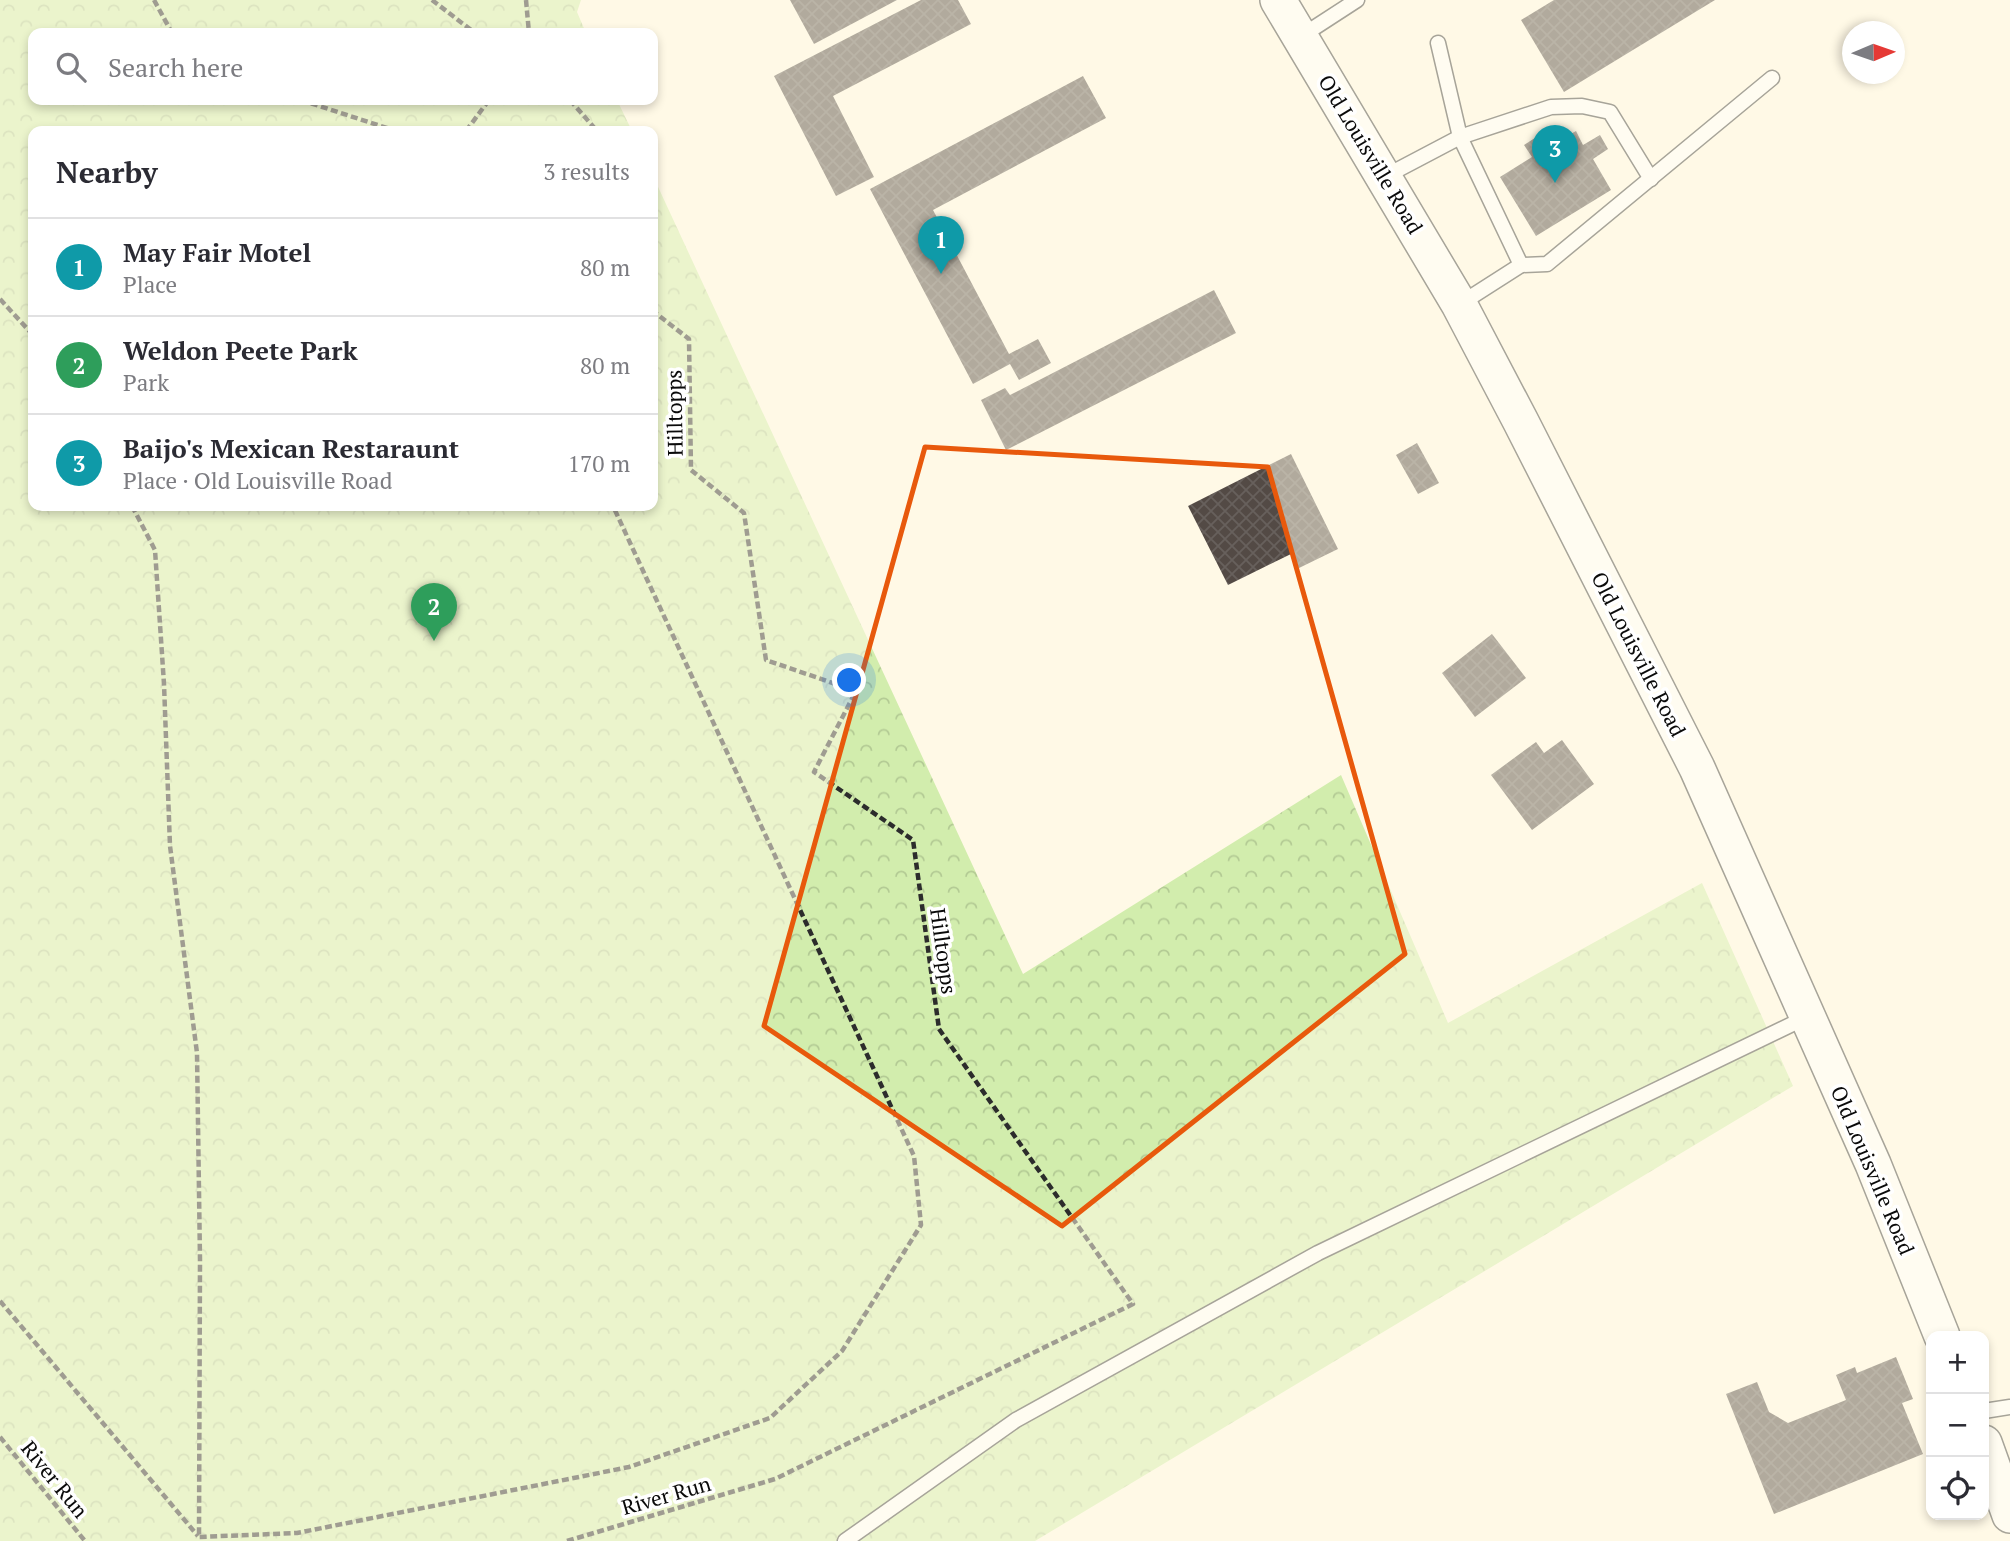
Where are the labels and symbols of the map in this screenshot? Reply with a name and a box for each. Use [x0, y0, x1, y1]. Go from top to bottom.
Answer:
north arrow [1842, 21, 1905, 84]
street label: Old Louisville Road [1312, 69, 1430, 239]
pin: 3 [1532, 125, 1578, 183]
pin: 1 [918, 216, 964, 274]
street label: Hilltopps [659, 369, 689, 457]
street label: Old Louisville Road [1585, 567, 1693, 741]
pin: 2 [411, 583, 457, 641]
your location [832, 663, 866, 697]
street label: Hilltopps [924, 906, 964, 996]
street label: Old Louisville Road [1825, 1081, 1921, 1259]
street label: River Run [15, 1435, 95, 1524]
street label: River Run [618, 1469, 714, 1521]

